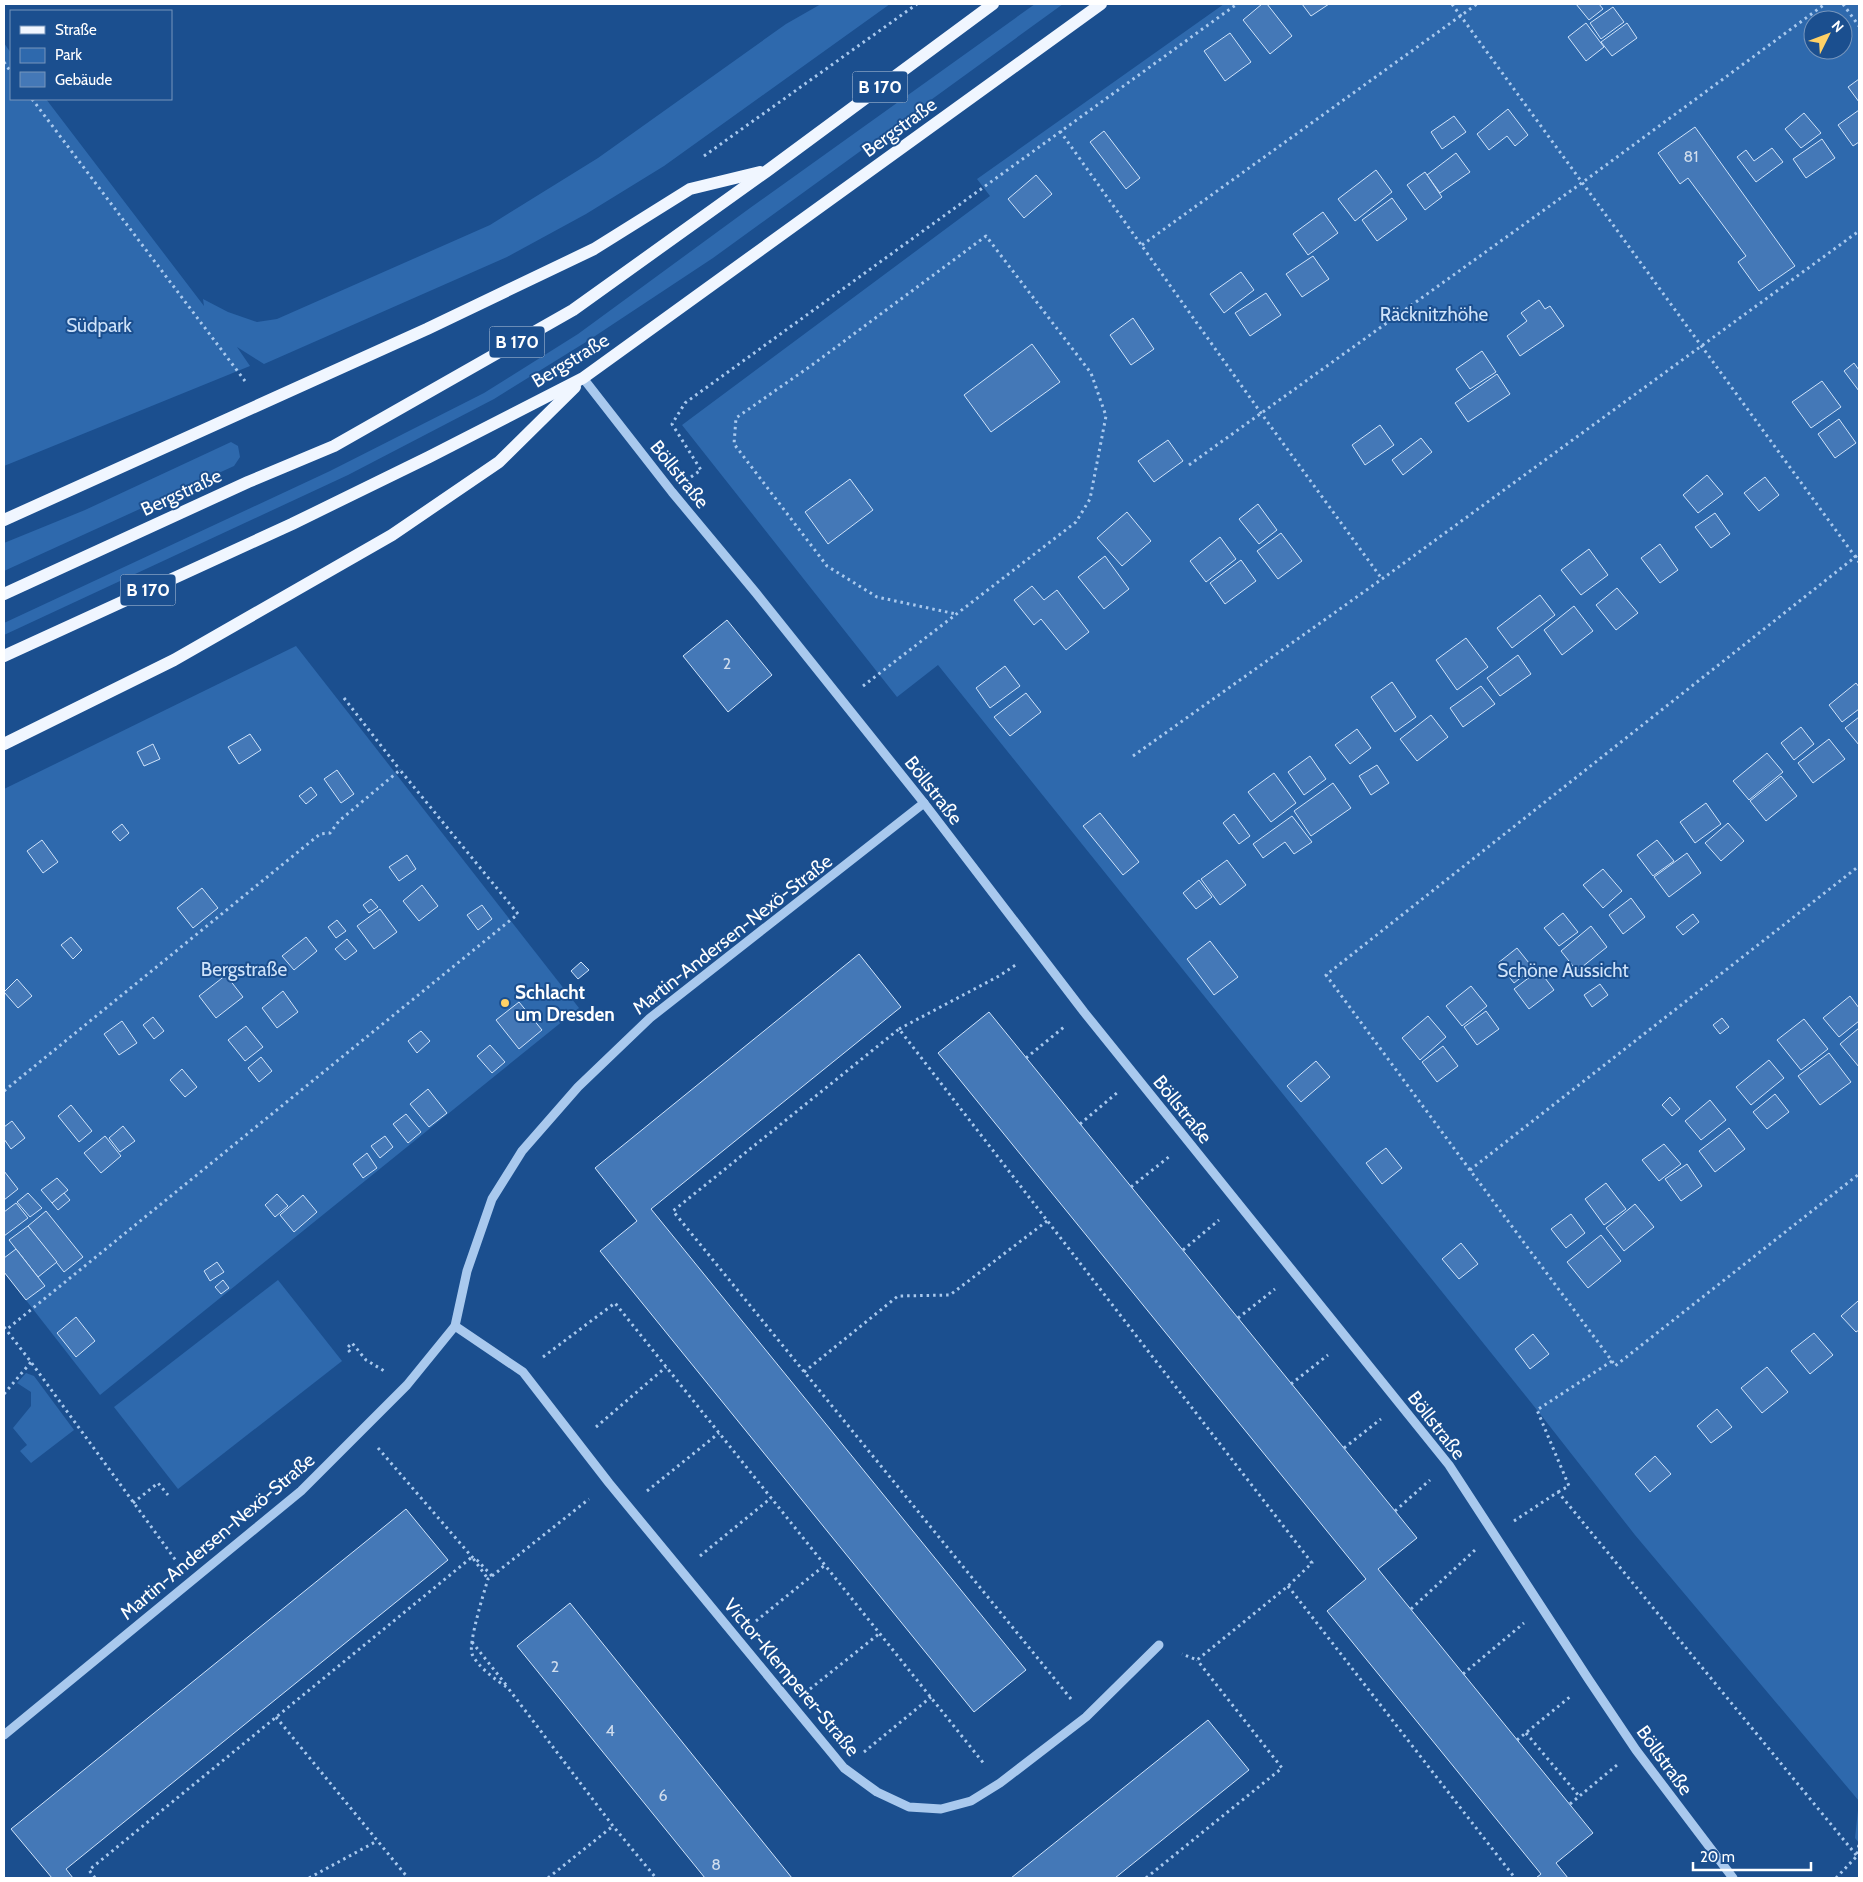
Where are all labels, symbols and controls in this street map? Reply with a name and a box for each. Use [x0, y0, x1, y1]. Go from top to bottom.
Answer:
legend [10, 10, 172, 100]
north arrow [1803, 10, 1853, 60]
text: N [1828, 17, 1848, 36]
text: Straße [55, 21, 97, 39]
text: Park [55, 46, 82, 64]
text: Gebäude [55, 71, 112, 89]
road number: B 170 [852, 72, 908, 102]
street label: Bergstraße [858, 93, 941, 162]
house number: 81 [1684, 147, 1698, 166]
park label: Räcknitzhöhe [1380, 303, 1488, 326]
park label: Südpark [66, 314, 132, 337]
road number: B 170 [490, 327, 544, 358]
street label: Bergstraße [527, 328, 613, 393]
street label: Böllstraße [645, 436, 714, 513]
street label: Bergstraße [137, 464, 225, 521]
road number: B 170 [120, 574, 176, 606]
house number: 2 [723, 654, 731, 673]
street label: Böllstraße [900, 751, 968, 829]
street label: Martin-Andersen-Nexö-Straße [628, 849, 837, 1019]
park label: Bergstraße [201, 958, 287, 981]
park label: Schöne Aussicht [1497, 959, 1629, 982]
place label: Schlacht um Dresden [515, 981, 615, 1026]
marker: Schlacht um Dresden [499, 997, 511, 1009]
street label: Böllstraße [1148, 1071, 1217, 1148]
street label: Böllstraße [1403, 1386, 1471, 1464]
street label: Martin-Andersen-Nexö-Straße [115, 1448, 319, 1625]
street label: Victor-Klemperer-Straße [719, 1594, 865, 1761]
house number: 2 [551, 1657, 559, 1676]
house number: 4 [605, 1721, 615, 1740]
street label: Böllstraße [1632, 1721, 1698, 1800]
house number: 6 [658, 1786, 668, 1805]
scale bar [1693, 1840, 1810, 1872]
text: 20 m [1700, 1848, 1735, 1866]
house number: 8 [711, 1855, 721, 1874]

